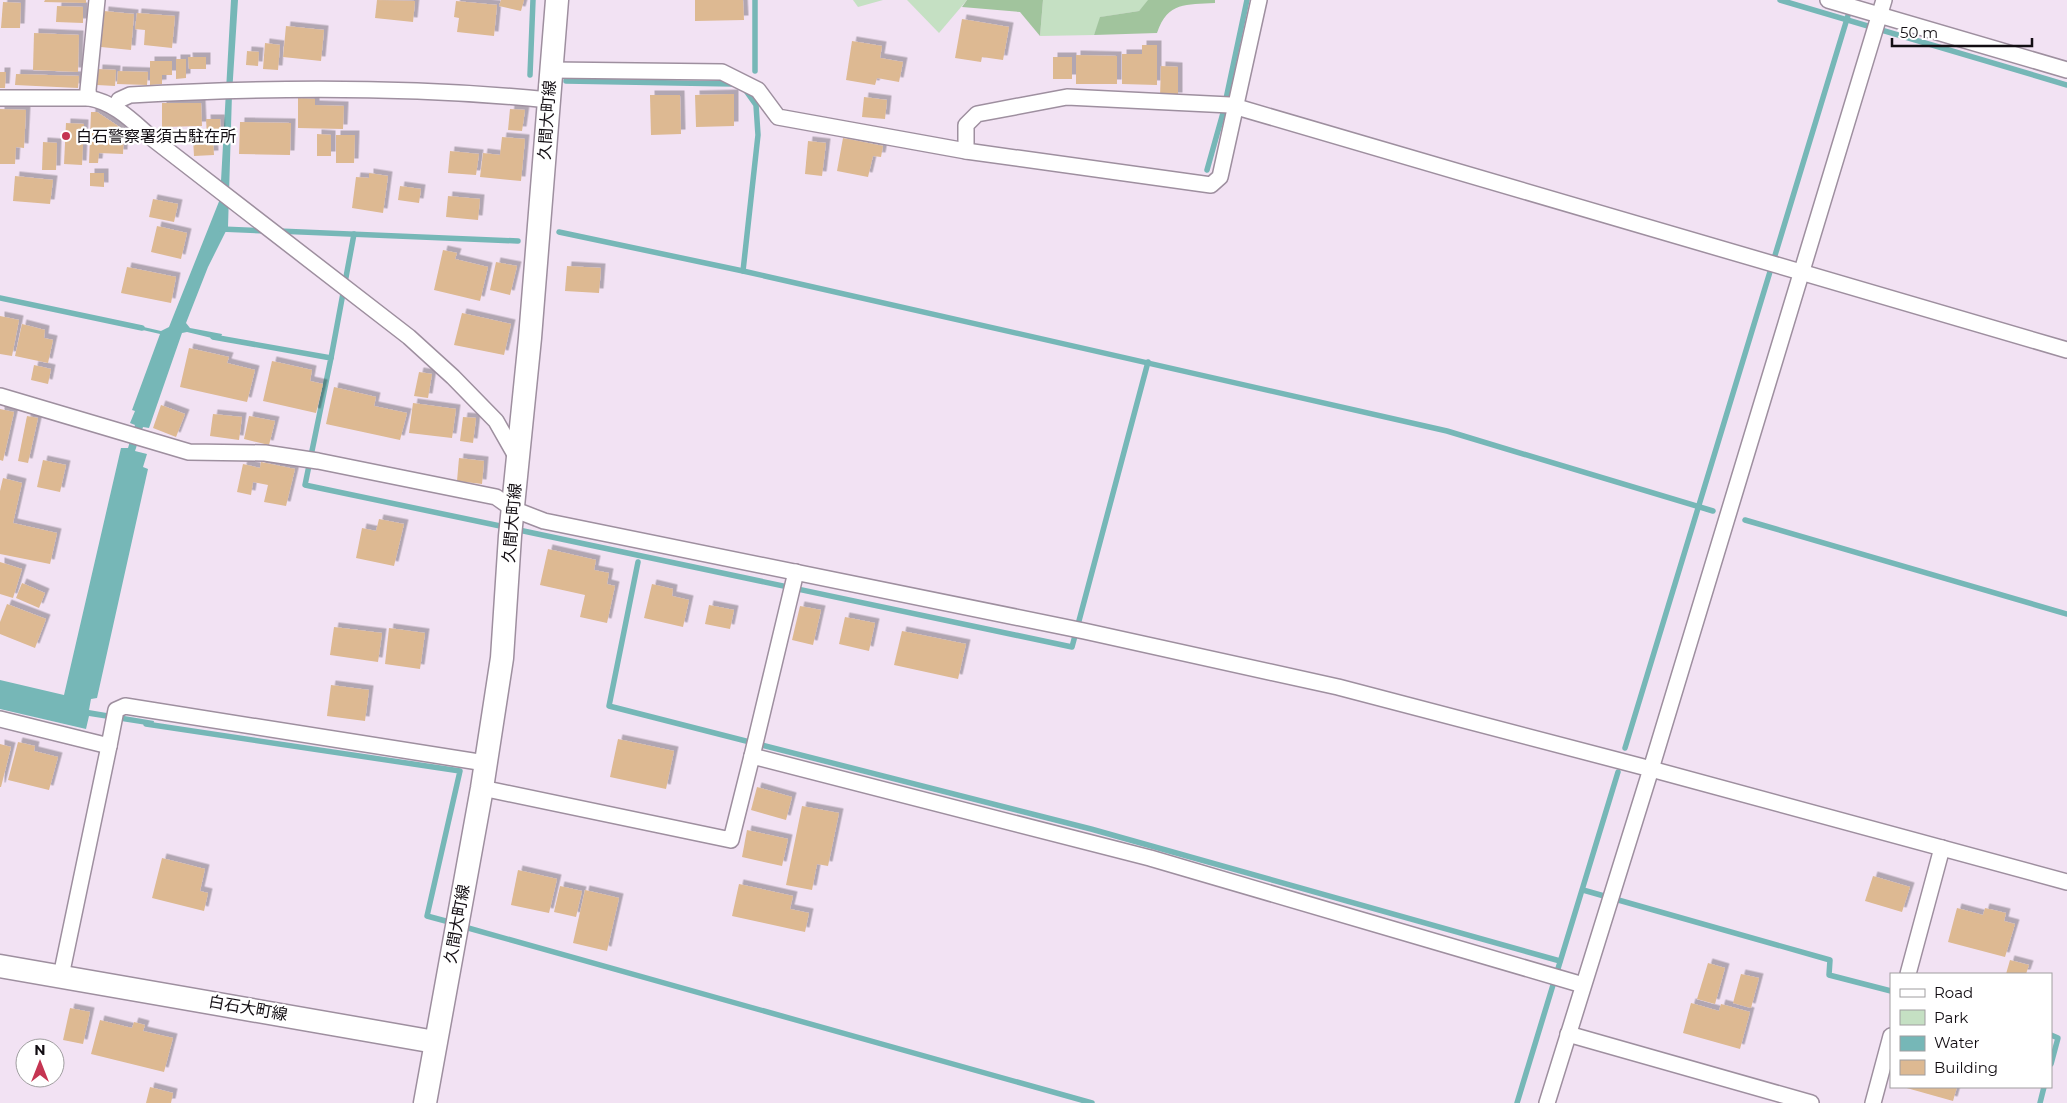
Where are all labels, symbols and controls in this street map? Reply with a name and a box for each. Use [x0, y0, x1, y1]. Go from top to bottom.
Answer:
scale bar [1892, 15, 2032, 47]
text: 50 m [1900, 23, 1938, 42]
street label: 久間大町線 [535, 79, 559, 161]
place label: 白石警察署須古駐在所 [76, 127, 236, 146]
marker: 白石警察署須古駐在所 [60, 130, 72, 142]
street label: 久間大町線 [499, 482, 525, 564]
street label: 久間大町線 [441, 883, 473, 965]
legend [1890, 973, 2052, 1088]
text: Road [1934, 983, 1973, 1002]
street label: 白石大町線 [207, 992, 289, 1024]
text: Park [1934, 1008, 1968, 1027]
text: Water [1934, 1033, 1980, 1052]
north arrow [15, 1038, 65, 1088]
text: N [34, 1041, 46, 1059]
text: Building [1934, 1058, 1998, 1077]

